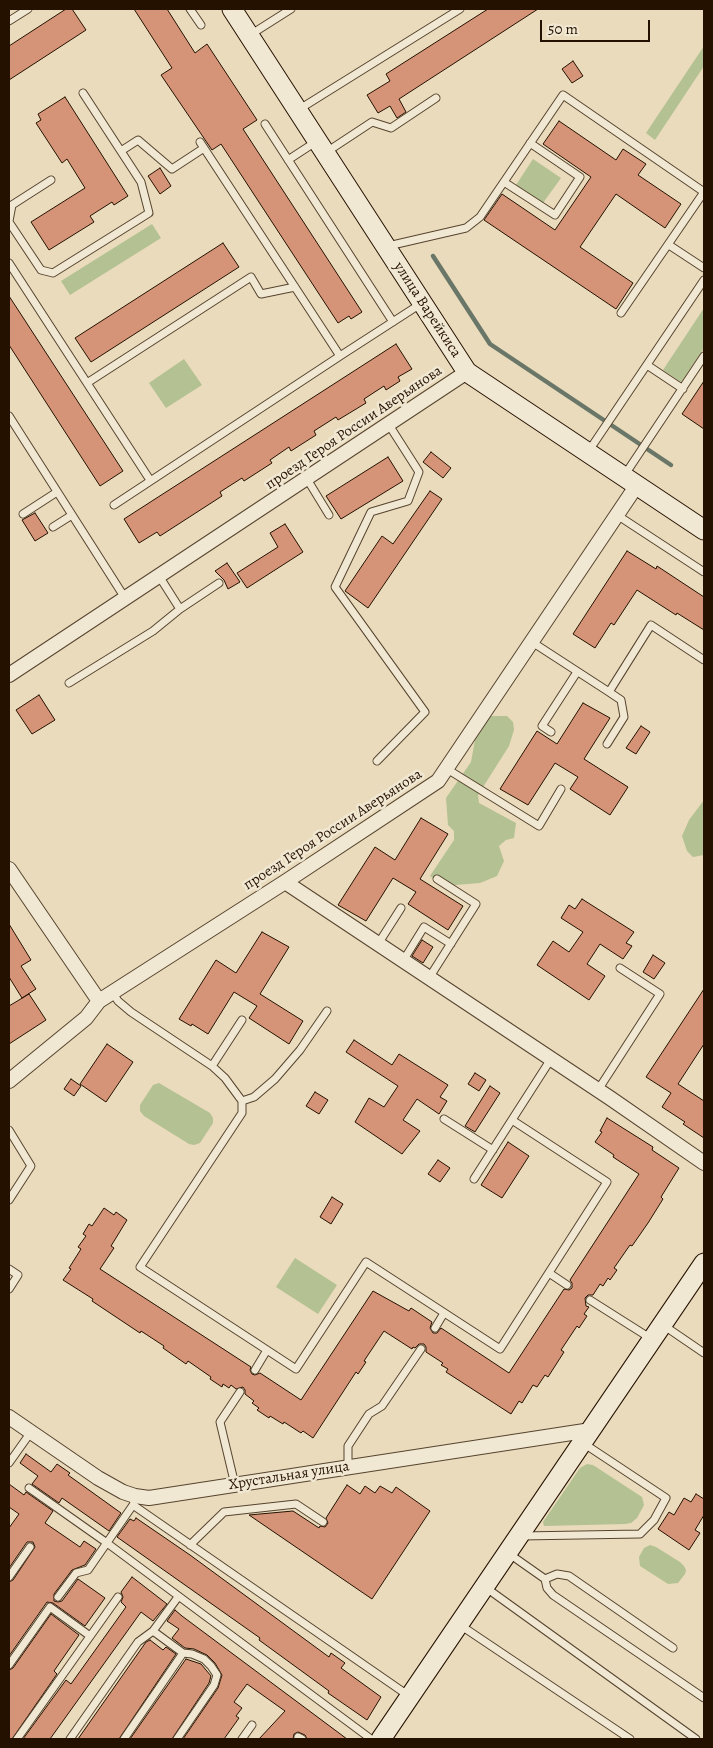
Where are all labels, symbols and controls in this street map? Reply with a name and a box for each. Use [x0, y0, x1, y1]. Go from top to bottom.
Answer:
scale bar [543, 10, 653, 42]
text: 50 m [548, 19, 578, 39]
street label: улица Варейкиса [389, 259, 465, 361]
street label: проезд Героя России Аверьянова [262, 362, 446, 494]
street label: проезд Героя России Аверьянова [240, 765, 426, 895]
street label: Хрустальная улица [227, 1458, 351, 1494]

